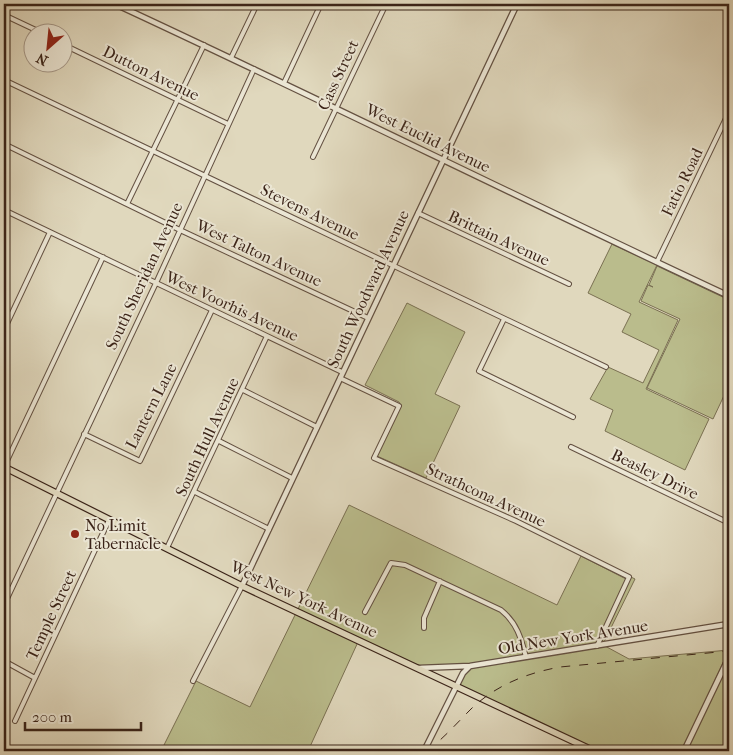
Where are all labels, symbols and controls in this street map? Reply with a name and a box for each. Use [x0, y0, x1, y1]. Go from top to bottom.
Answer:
north arrow [22, 22, 72, 72]
street label: Cass Street [313, 36, 363, 113]
street label: Dutton Avenue [100, 41, 202, 105]
text: N [33, 49, 51, 69]
street label: West Euclid Avenue [362, 99, 493, 176]
street label: Fatio Road [657, 145, 707, 219]
street label: Stevens Avenue [257, 180, 363, 244]
street label: South Sheridan Avenue [102, 199, 187, 353]
street label: Brittain Avenue [445, 206, 553, 270]
street label: South Woodward Avenue [323, 207, 413, 371]
street label: West Talton Avenue [192, 215, 325, 291]
street label: West Voorhis Avenue [162, 266, 302, 345]
street label: Lantern Lane [121, 360, 181, 452]
street label: South Hull Avenue [171, 375, 243, 499]
street label: Beasley Drive [608, 445, 702, 503]
street label: Strathcona Avenue [423, 459, 549, 531]
place label: No Limit Tabernacle [85, 516, 161, 553]
marker: No Limit Tabernacle [69, 528, 81, 540]
street label: West New York Avenue [227, 556, 381, 641]
street label: Temple Street [22, 567, 80, 663]
street label: Old New York Avenue [497, 616, 649, 658]
scale bar [25, 700, 141, 732]
text: 200 m [32, 708, 72, 726]

